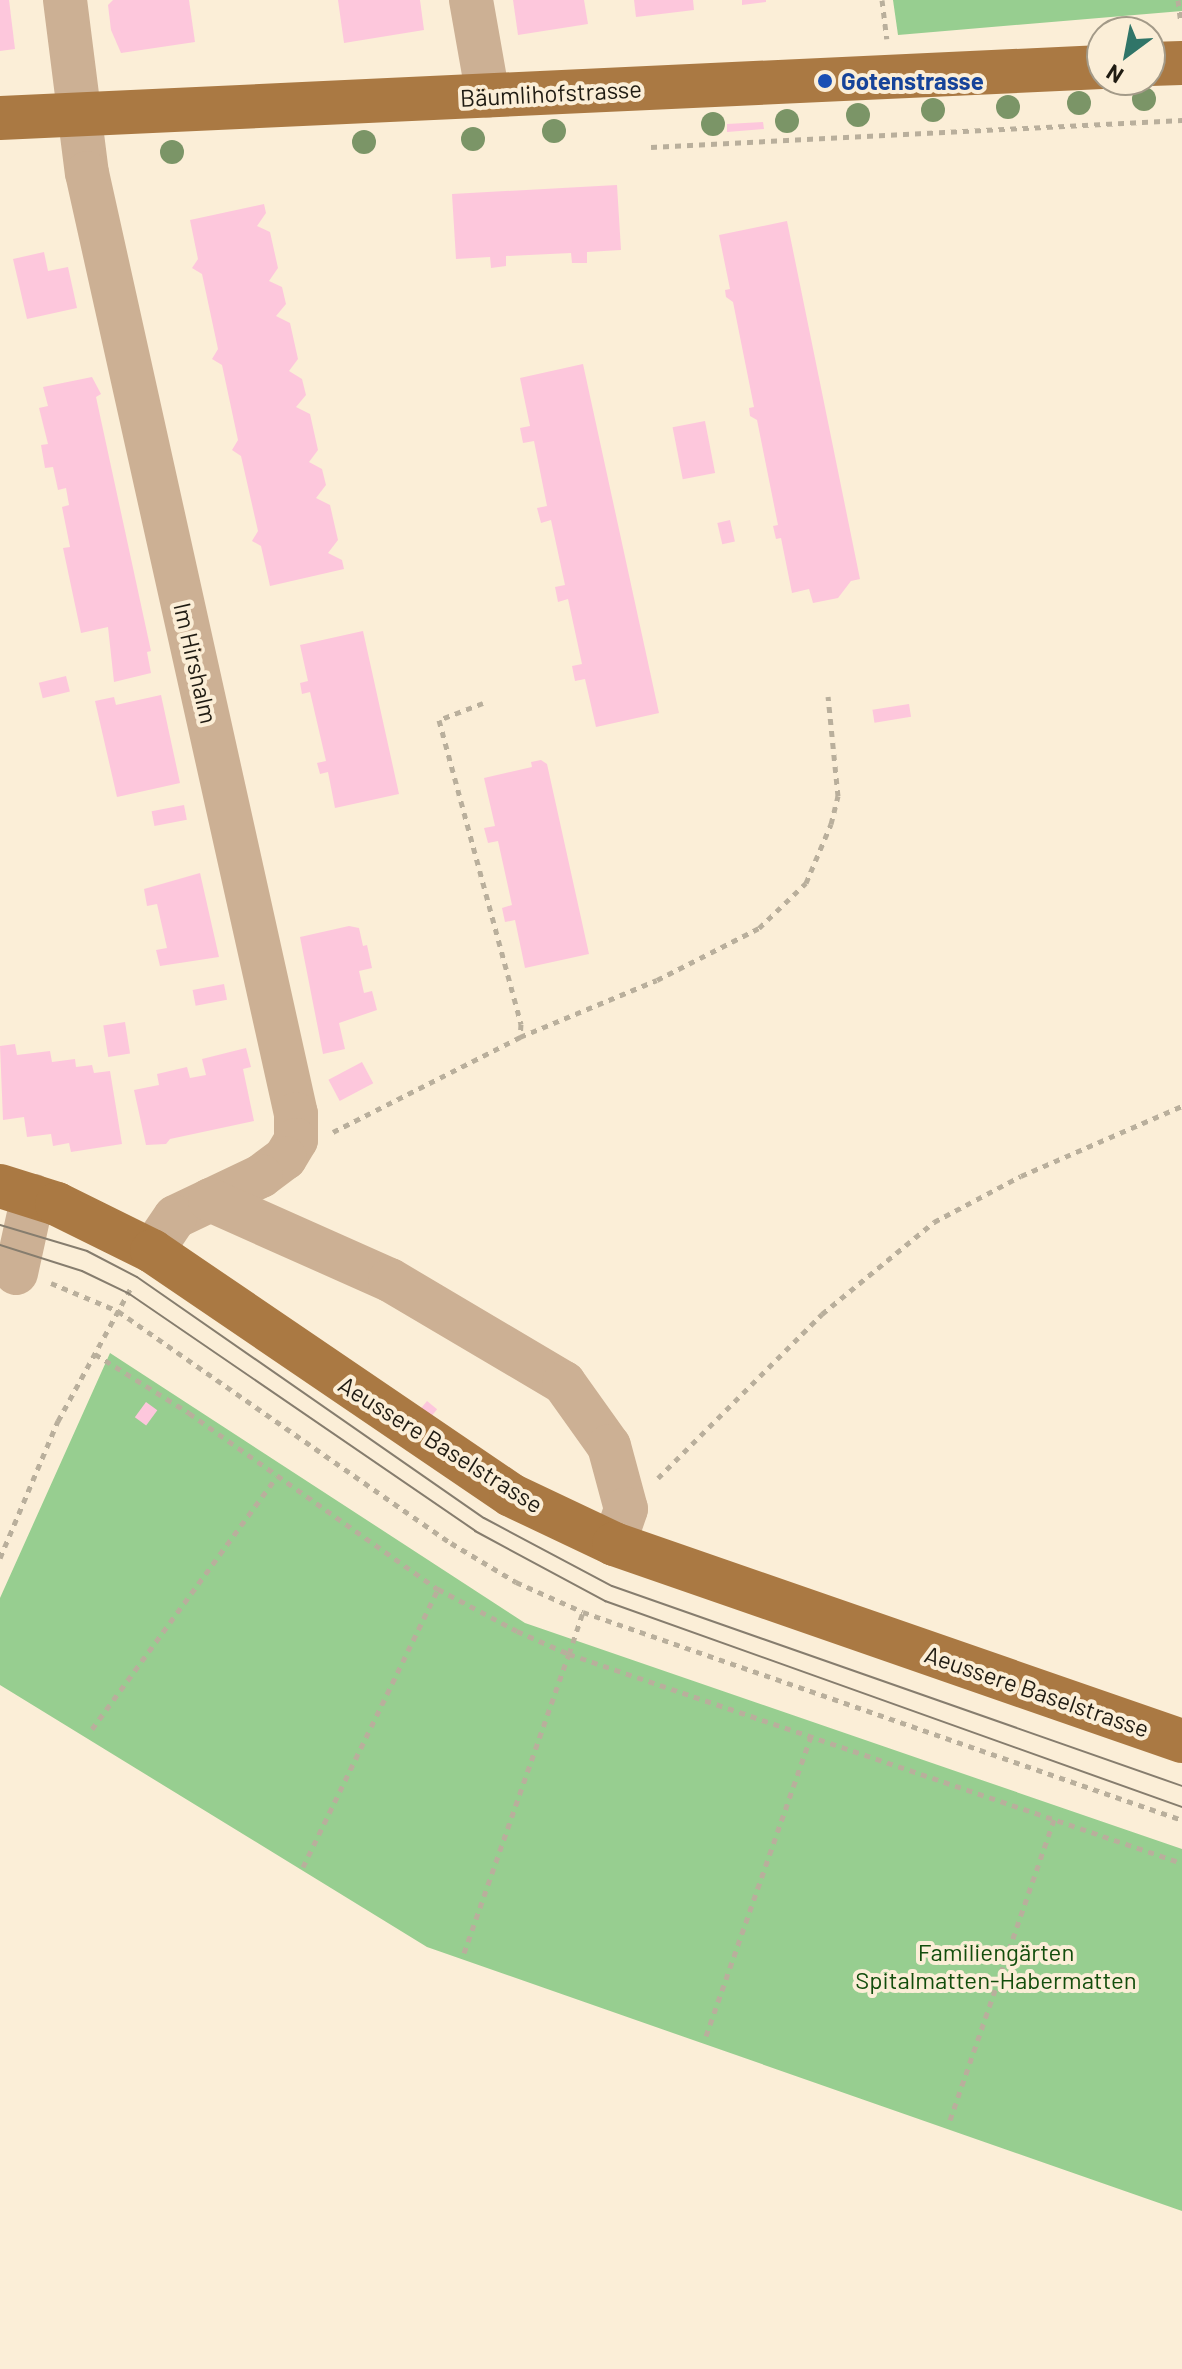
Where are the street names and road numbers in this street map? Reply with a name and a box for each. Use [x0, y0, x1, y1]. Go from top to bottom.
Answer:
street label: Bäumlihofstrasse [459, 74, 643, 112]
street label: Im Hirshalm [168, 600, 224, 726]
street label: Aeussere Baselstrasse [334, 1369, 548, 1519]
street label: Aeussere Baselstrasse [921, 1639, 1153, 1743]

